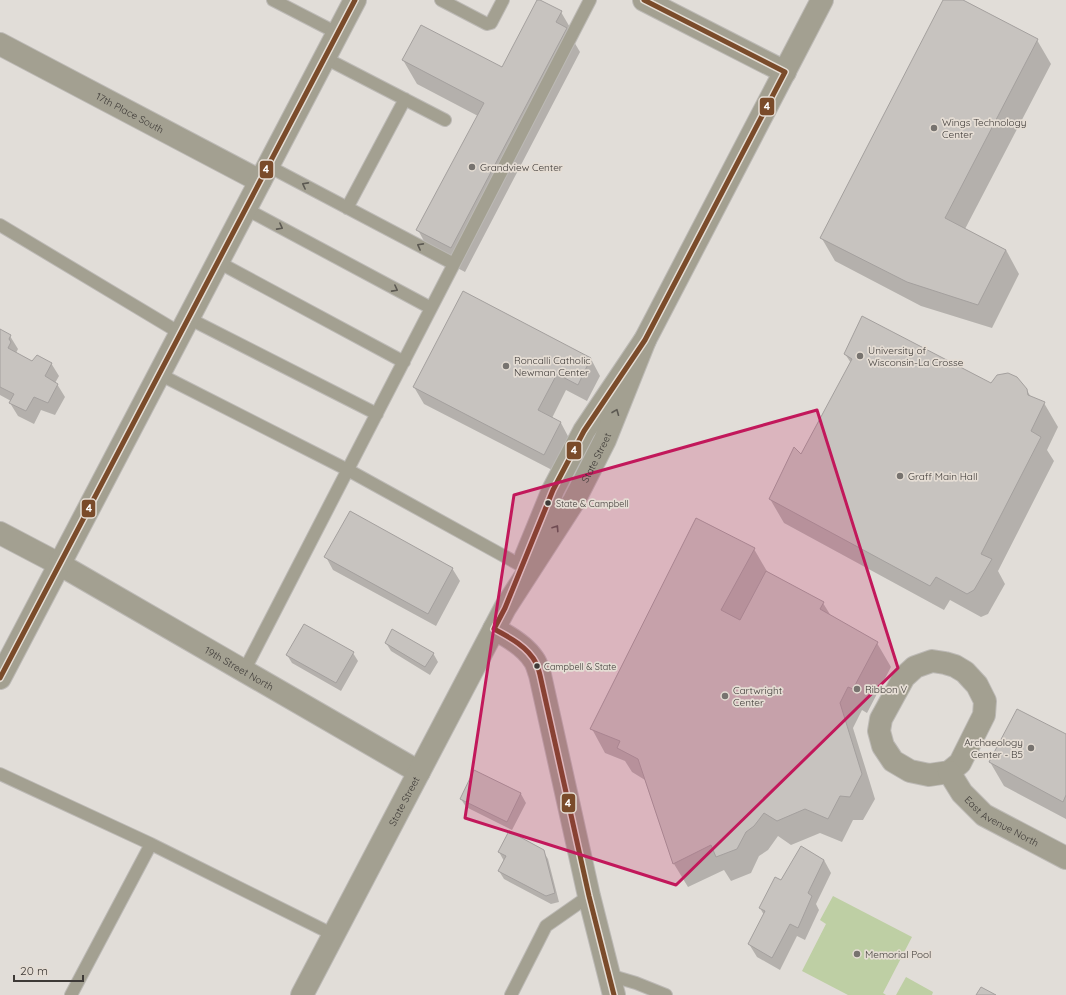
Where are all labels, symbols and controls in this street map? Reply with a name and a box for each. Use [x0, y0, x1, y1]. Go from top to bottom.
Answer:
street label: 17th Place South [94, 89, 166, 136]
line badge: 4 [759, 97, 775, 116]
text: 4 [764, 99, 771, 113]
place label: Wings Technology Center [942, 116, 1026, 141]
marker: Wings Technology Center [929, 123, 939, 133]
line badge: 4 [259, 160, 274, 179]
place label: Grandview Center [480, 161, 563, 174]
text: 4 [263, 162, 270, 176]
marker: Grandview Center [467, 162, 477, 172]
one-way arrow [302, 182, 309, 190]
one-way arrow [276, 223, 283, 230]
one-way arrow [416, 243, 424, 251]
one-way arrow [390, 284, 398, 291]
place label: University of Wisconsin-La Crosse [868, 344, 964, 369]
marker: University of Wisconsin-La Crosse [855, 351, 865, 361]
place label: Roncalli Catholic Newman Center [514, 354, 591, 379]
marker: Roncalli Catholic Newman Center [501, 361, 511, 371]
one-way arrow [612, 409, 620, 416]
street label: State Street [578, 430, 614, 485]
line badge: 4 [566, 441, 582, 460]
text: 4 [571, 443, 578, 457]
place label: Graff Main Hall [908, 470, 978, 483]
marker: Graff Main Hall [895, 471, 905, 481]
marker: State & Campbell [543, 498, 553, 508]
place label: State & Campbell [556, 498, 628, 509]
line badge: 4 [81, 499, 96, 518]
text: 4 [86, 501, 93, 515]
one-way arrow [552, 525, 559, 532]
street label: 19th Street North [203, 643, 276, 693]
marker: Campbell & State [532, 661, 542, 671]
place label: Campbell & State [544, 661, 616, 672]
place label: Ribbon V [865, 683, 908, 696]
place label: Cartwright Center [733, 684, 783, 709]
marker: Ribbon V [852, 684, 862, 694]
marker: Cartwright Center [720, 691, 730, 701]
place label: Archaeology Center - B5 [964, 736, 1023, 761]
marker: Archaeology Center - B5 [1026, 743, 1036, 753]
street label: State Street [385, 774, 422, 828]
line badge: 4 [561, 793, 576, 813]
street label: East Avenue North [962, 793, 1041, 849]
text: 4 [565, 796, 572, 810]
place label: Memorial Pool [865, 948, 931, 961]
marker: Memorial Pool [852, 949, 862, 959]
scale bar [14, 957, 83, 983]
text: 20 m [20, 963, 48, 978]

